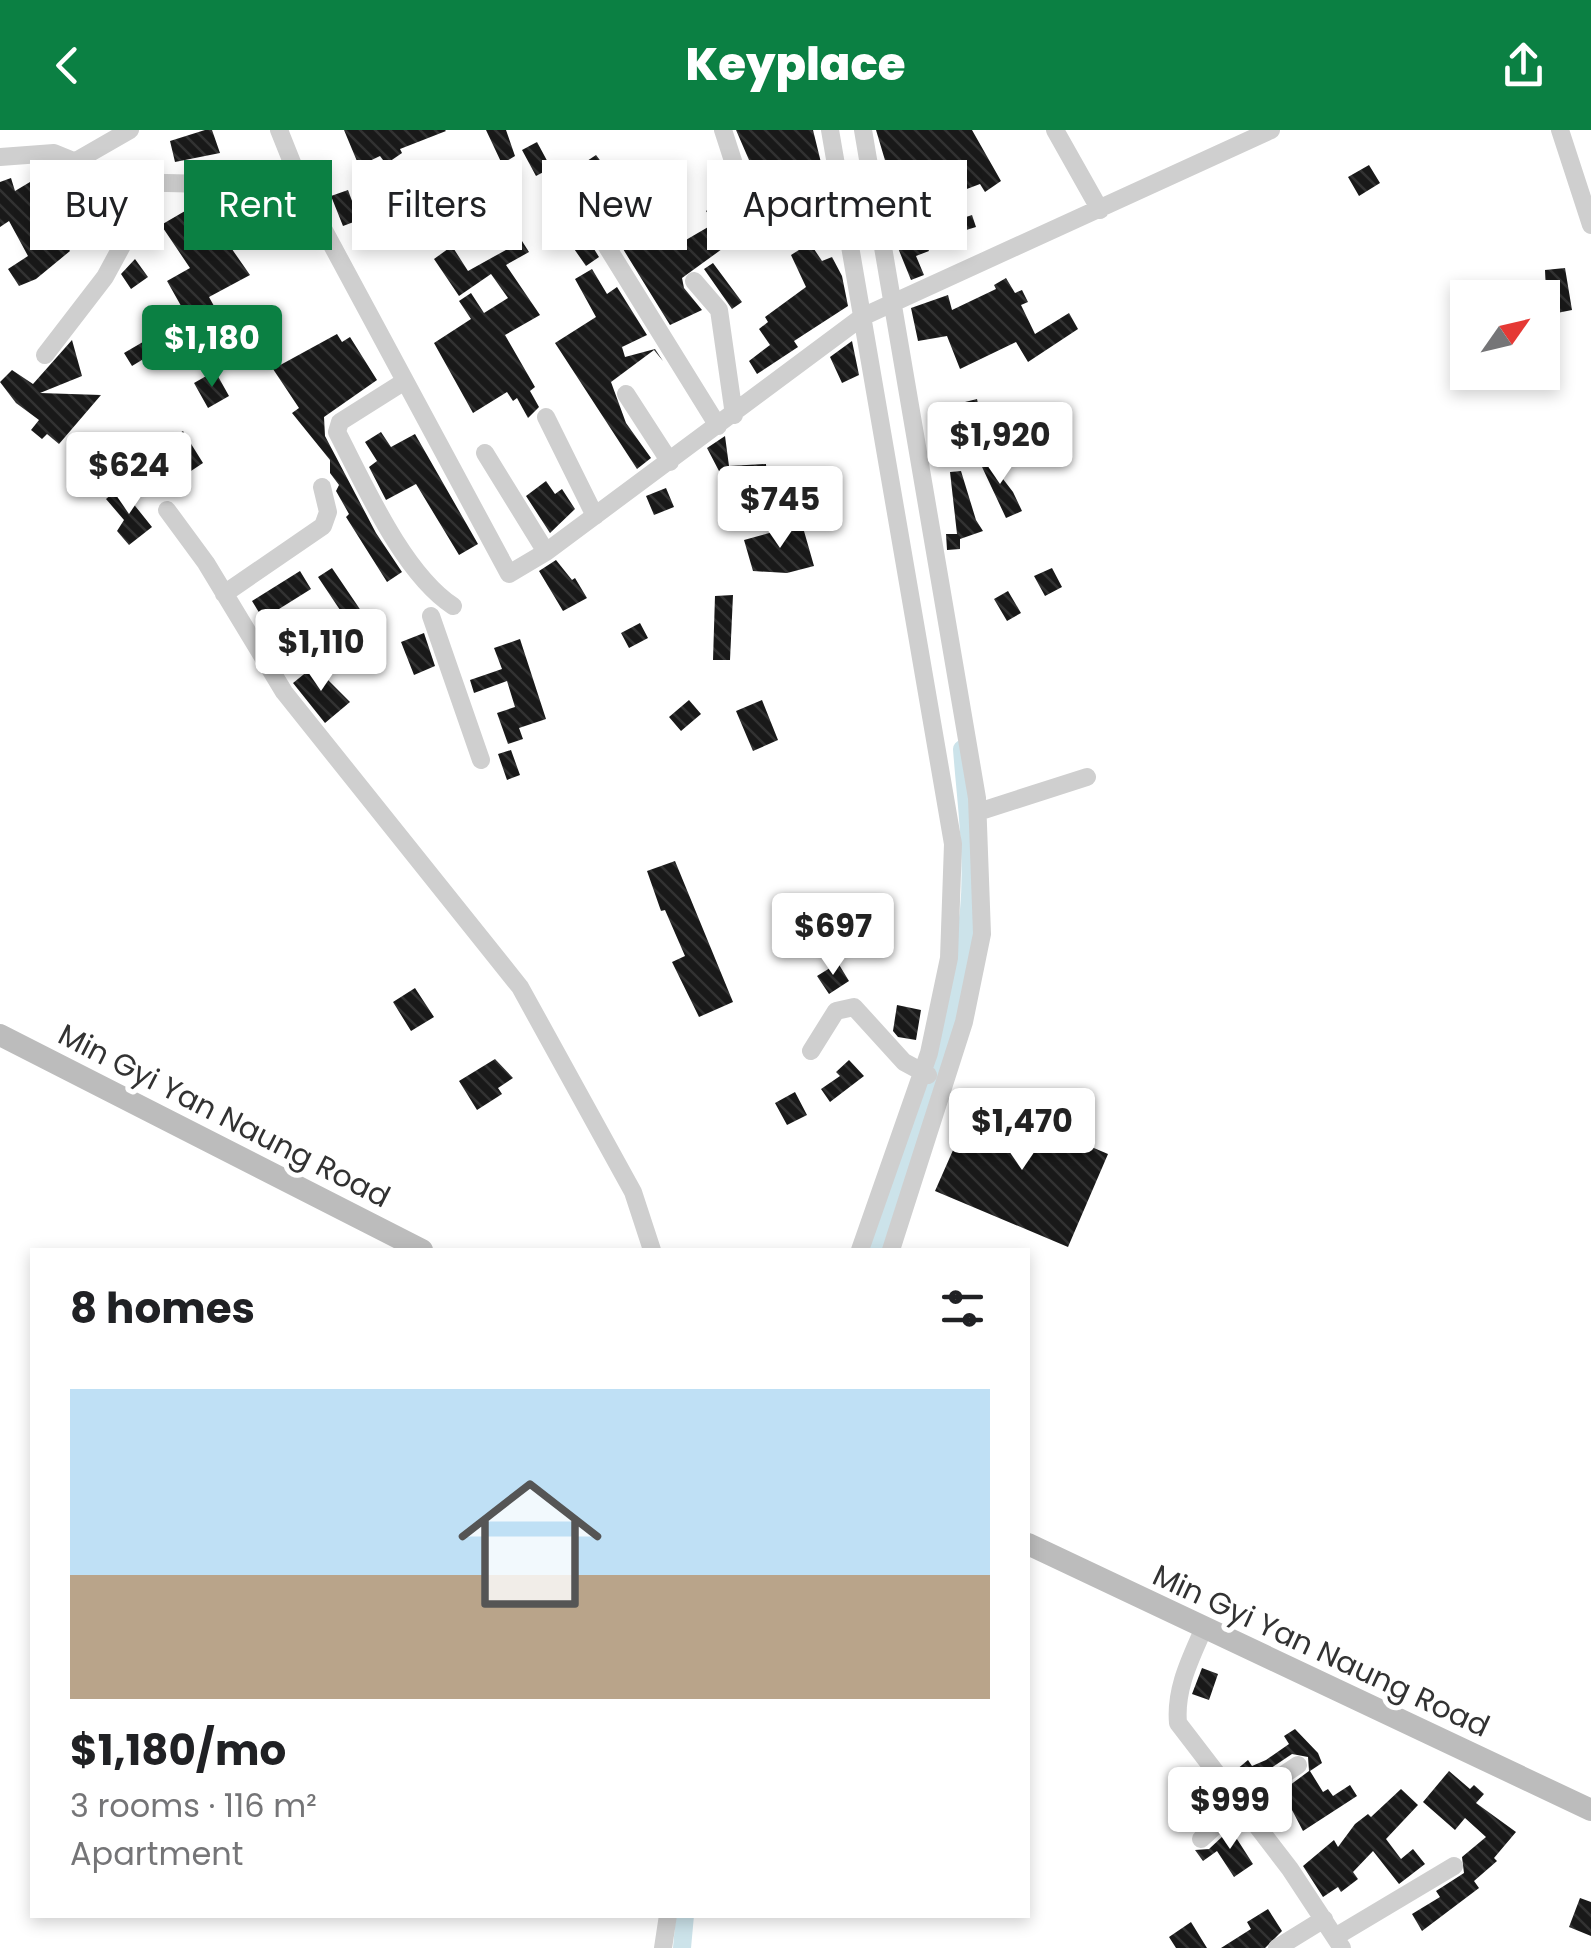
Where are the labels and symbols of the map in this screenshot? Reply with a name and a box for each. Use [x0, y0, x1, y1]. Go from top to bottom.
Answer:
north arrow [1450, 280, 1560, 390]
pin: $1,180 [131, 305, 293, 390]
pin: $1,920 [919, 402, 1081, 487]
pin: $624 [70, 432, 188, 517]
pin: $745 [721, 466, 839, 551]
pin: $1,110 [240, 609, 402, 694]
pin: $697 [774, 893, 892, 978]
street label: Min Gyi Yan Naung Road [51, 1013, 398, 1218]
pin: $1,470 [941, 1088, 1103, 1173]
street label: Min Gyi Yan Naung Road [1146, 1553, 1497, 1748]
pin: $999 [1171, 1767, 1289, 1852]

